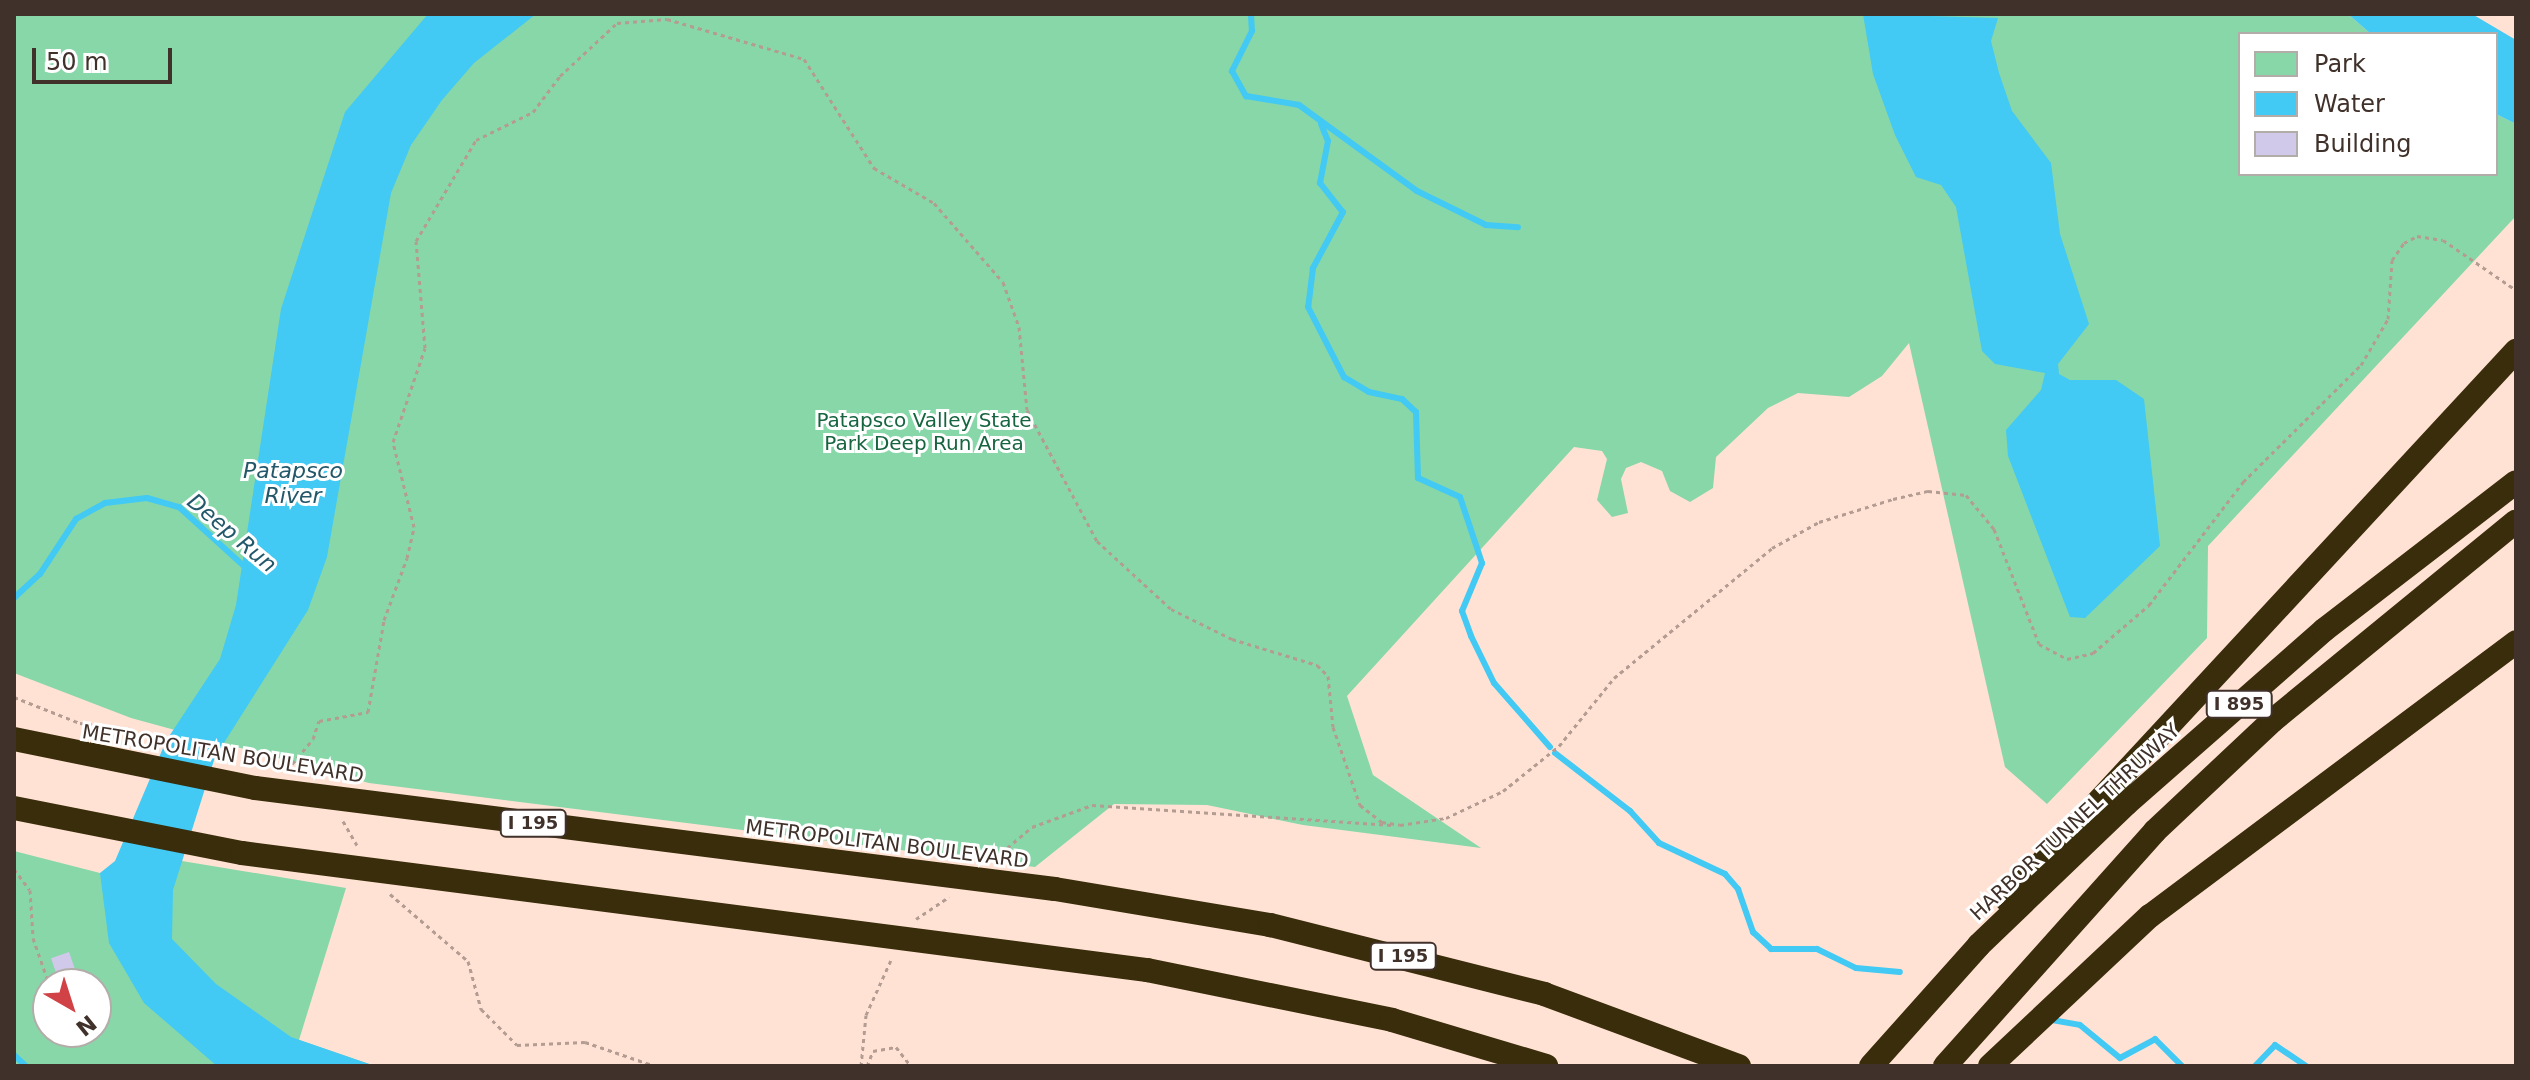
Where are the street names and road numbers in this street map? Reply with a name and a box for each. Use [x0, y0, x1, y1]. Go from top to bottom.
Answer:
road number: I 895 [2205, 690, 2273, 718]
street label: HARBOR TUNNEL THRUWAY [1965, 719, 2185, 925]
street label: METROPOLITAN BOULEVARD [80, 720, 366, 788]
road number: I 195 [499, 809, 567, 837]
street label: METROPOLITAN BOULEVARD [744, 815, 1030, 873]
road number: I 195 [1369, 942, 1437, 970]

